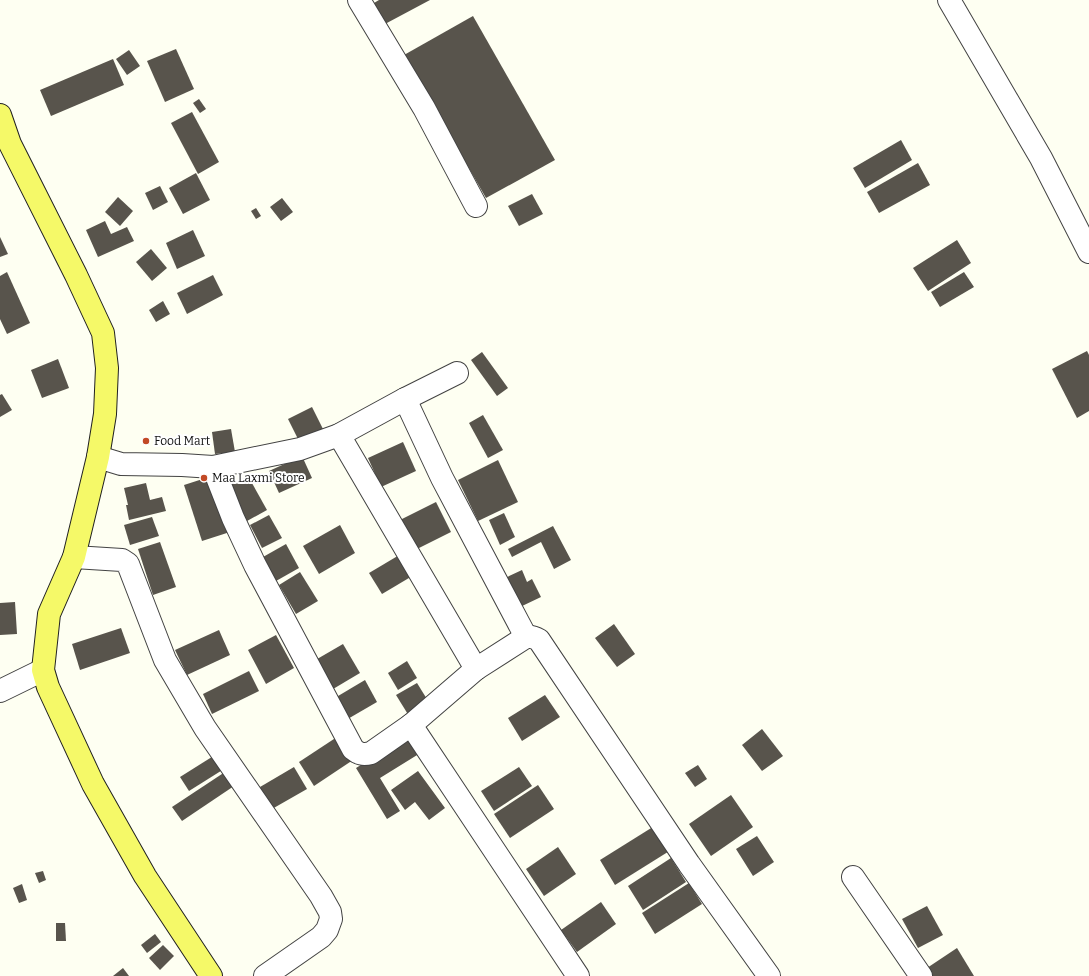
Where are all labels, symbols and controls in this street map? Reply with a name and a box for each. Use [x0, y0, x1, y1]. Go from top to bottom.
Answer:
place label: Food Mart [154, 434, 211, 448]
marker: Food Mart [141, 436, 151, 446]
place label: Maa Laxmi Store [212, 471, 305, 485]
marker: Maa Laxmi Store [199, 473, 209, 483]

